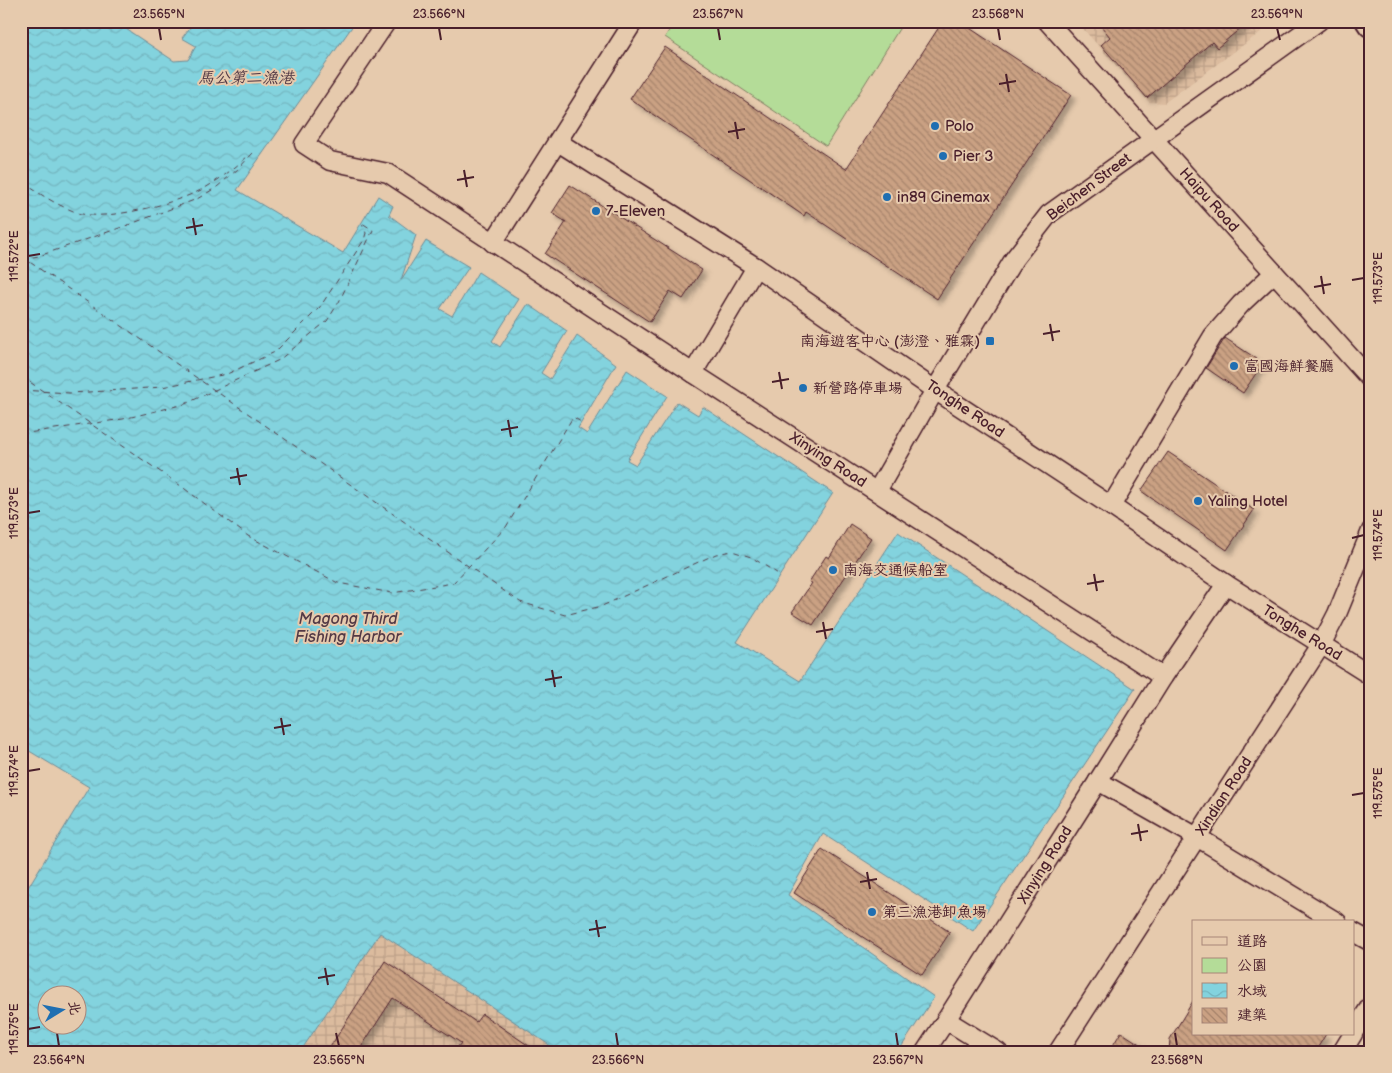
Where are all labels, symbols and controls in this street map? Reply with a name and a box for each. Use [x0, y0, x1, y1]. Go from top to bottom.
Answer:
text: 23.565°N [133, 7, 185, 22]
text: 23.566°N [413, 7, 465, 22]
text: 23.567°N [692, 7, 744, 22]
text: 23.568°N [972, 7, 1024, 22]
text: 23.569°N [1251, 7, 1303, 22]
water label: 馬公第二漁港 [198, 69, 296, 88]
place label: Polo [945, 117, 974, 136]
marker: Polo [929, 120, 941, 132]
place label: Pier 3 [953, 147, 994, 166]
street label: Beichen Street [1043, 149, 1135, 225]
marker: Pier 3 [937, 150, 949, 162]
street label: Haipu Road [1175, 164, 1243, 236]
place label: in89 Cinemax [897, 188, 990, 207]
marker: in89 Cinemax [881, 191, 893, 203]
place label: 7-Eleven [606, 202, 665, 221]
marker: 7-Eleven [590, 205, 602, 217]
text: 119.572°E [7, 230, 22, 282]
text: 119.573°E [1371, 252, 1386, 304]
place label: 南海遊客中心 (澎澄、雅霖) [800, 332, 980, 351]
marker: 南海遊客中心 (澎澄、雅霖) [984, 335, 996, 347]
place label: 富國海鮮餐廳 [1244, 357, 1334, 376]
marker: 富國海鮮餐廳 [1228, 360, 1240, 372]
street label: Tonghe Road [922, 376, 1008, 442]
place label: 新營路停車場 [813, 379, 903, 398]
marker: 新營路停車場 [797, 382, 809, 394]
street label: Xinying Road [785, 427, 870, 492]
text: 119.573°E [7, 487, 22, 539]
place label: Yaling Hotel [1207, 492, 1288, 511]
marker: Yaling Hotel [1192, 495, 1204, 507]
text: 119.574°E [1371, 509, 1386, 561]
place label: 南海交通候船室 [843, 561, 948, 580]
marker: 南海交通候船室 [827, 564, 839, 576]
street label: Tonghe Road [1259, 601, 1345, 665]
water label: Magong Third Fishing Harbor [295, 610, 402, 647]
text: 119.574°E [7, 745, 22, 797]
street label: Xindian Road [1191, 753, 1256, 840]
text: 119.575°E [1371, 767, 1386, 819]
street label: Xinying Road [1013, 823, 1076, 908]
place label: 第三漁港卸魚場 [882, 903, 987, 922]
marker: 第三漁港卸魚場 [866, 906, 878, 918]
legend [1192, 920, 1354, 1036]
text: 道路 [1237, 932, 1267, 951]
text: 公園 [1237, 956, 1267, 975]
text: 水域 [1237, 982, 1267, 1001]
north arrow [38, 986, 88, 1036]
text: 北 [65, 999, 84, 1016]
text: 119.575°E [7, 1003, 22, 1055]
text: 建築 [1237, 1006, 1267, 1025]
text: 23.564°N [33, 1053, 85, 1068]
text: 23.565°N [313, 1053, 365, 1068]
text: 23.566°N [592, 1053, 644, 1068]
text: 23.567°N [872, 1053, 924, 1068]
text: 23.568°N [1151, 1053, 1203, 1068]

